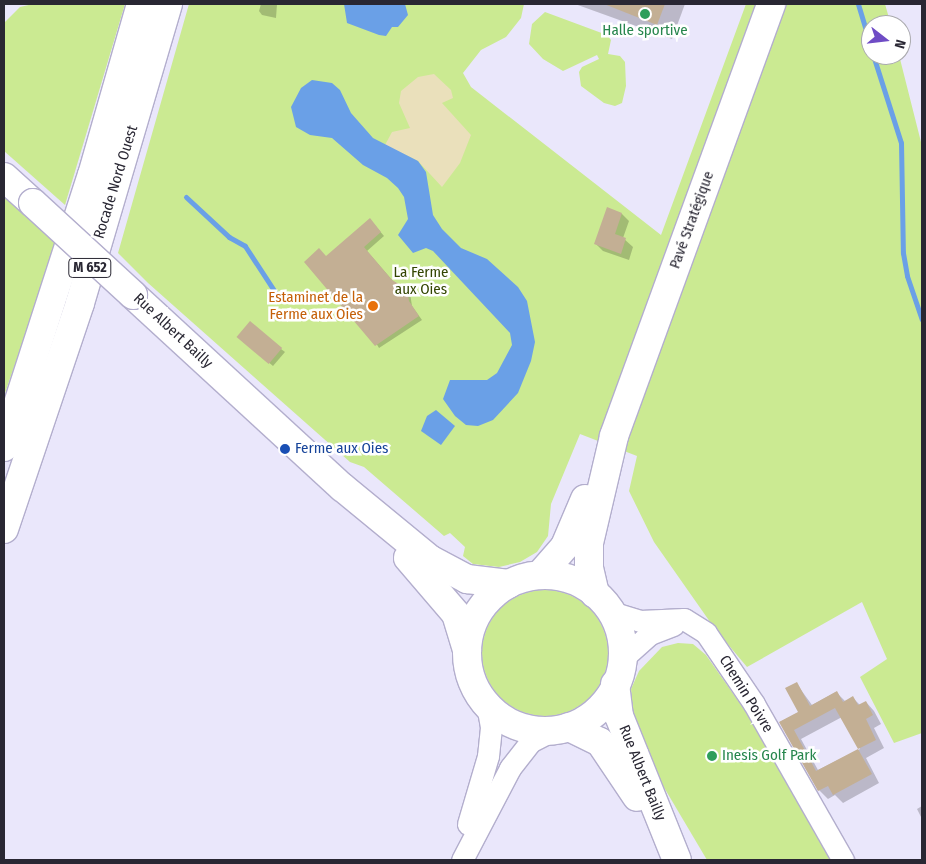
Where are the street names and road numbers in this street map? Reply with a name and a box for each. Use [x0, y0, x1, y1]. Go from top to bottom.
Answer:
street label: Rocade Nord Ouest [90, 123, 142, 241]
street label: Pavé Stratégique [666, 169, 718, 271]
road number: M 652 [68, 256, 112, 280]
street label: Rue Albert Bailly [130, 290, 216, 372]
street label: Chemin Poivre [715, 652, 777, 736]
street label: Rue Albert Bailly [615, 723, 669, 823]

